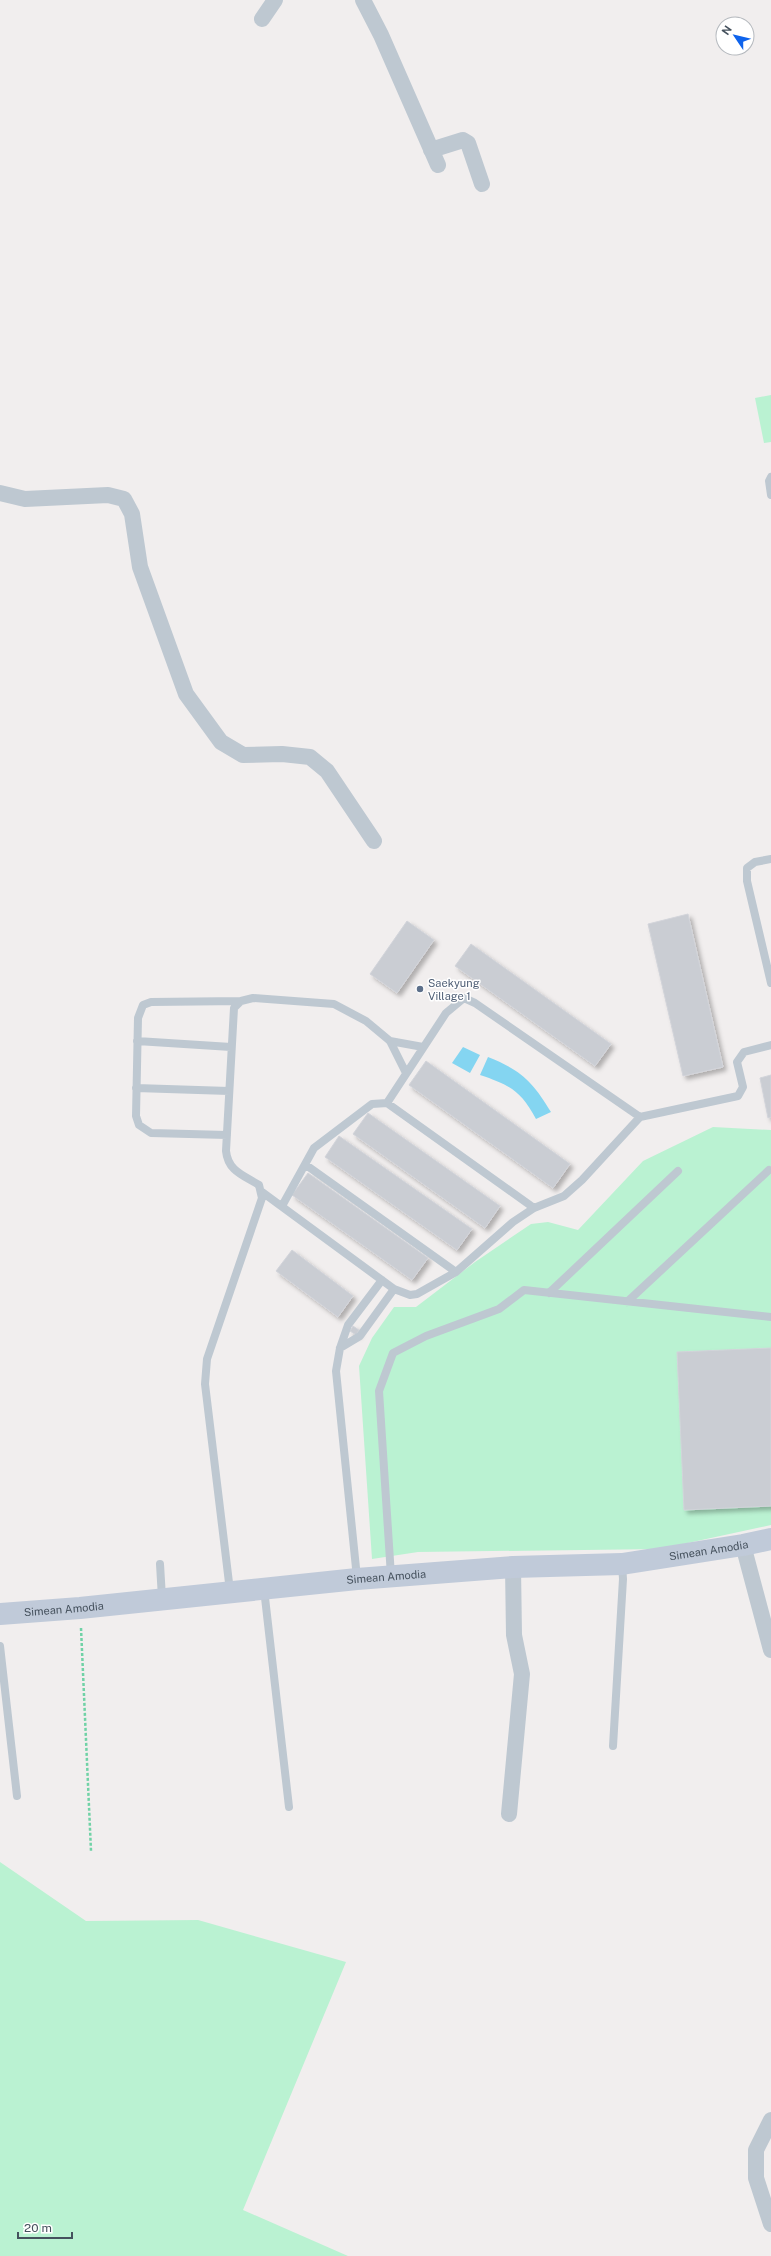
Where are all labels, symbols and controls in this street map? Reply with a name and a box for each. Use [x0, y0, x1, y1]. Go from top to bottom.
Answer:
north arrow [715, 16, 755, 56]
text: N [719, 23, 734, 37]
place label: Saekyung Village 1 [428, 977, 480, 1002]
marker: Saekyung Village 1 [415, 984, 425, 994]
street label: Simean Amodia [668, 1538, 749, 1563]
street label: Simean Amodia [346, 1568, 427, 1586]
street label: Simean Amodia [23, 1600, 104, 1618]
scale bar [18, 2214, 72, 2240]
text: 20 m [24, 2221, 52, 2235]

